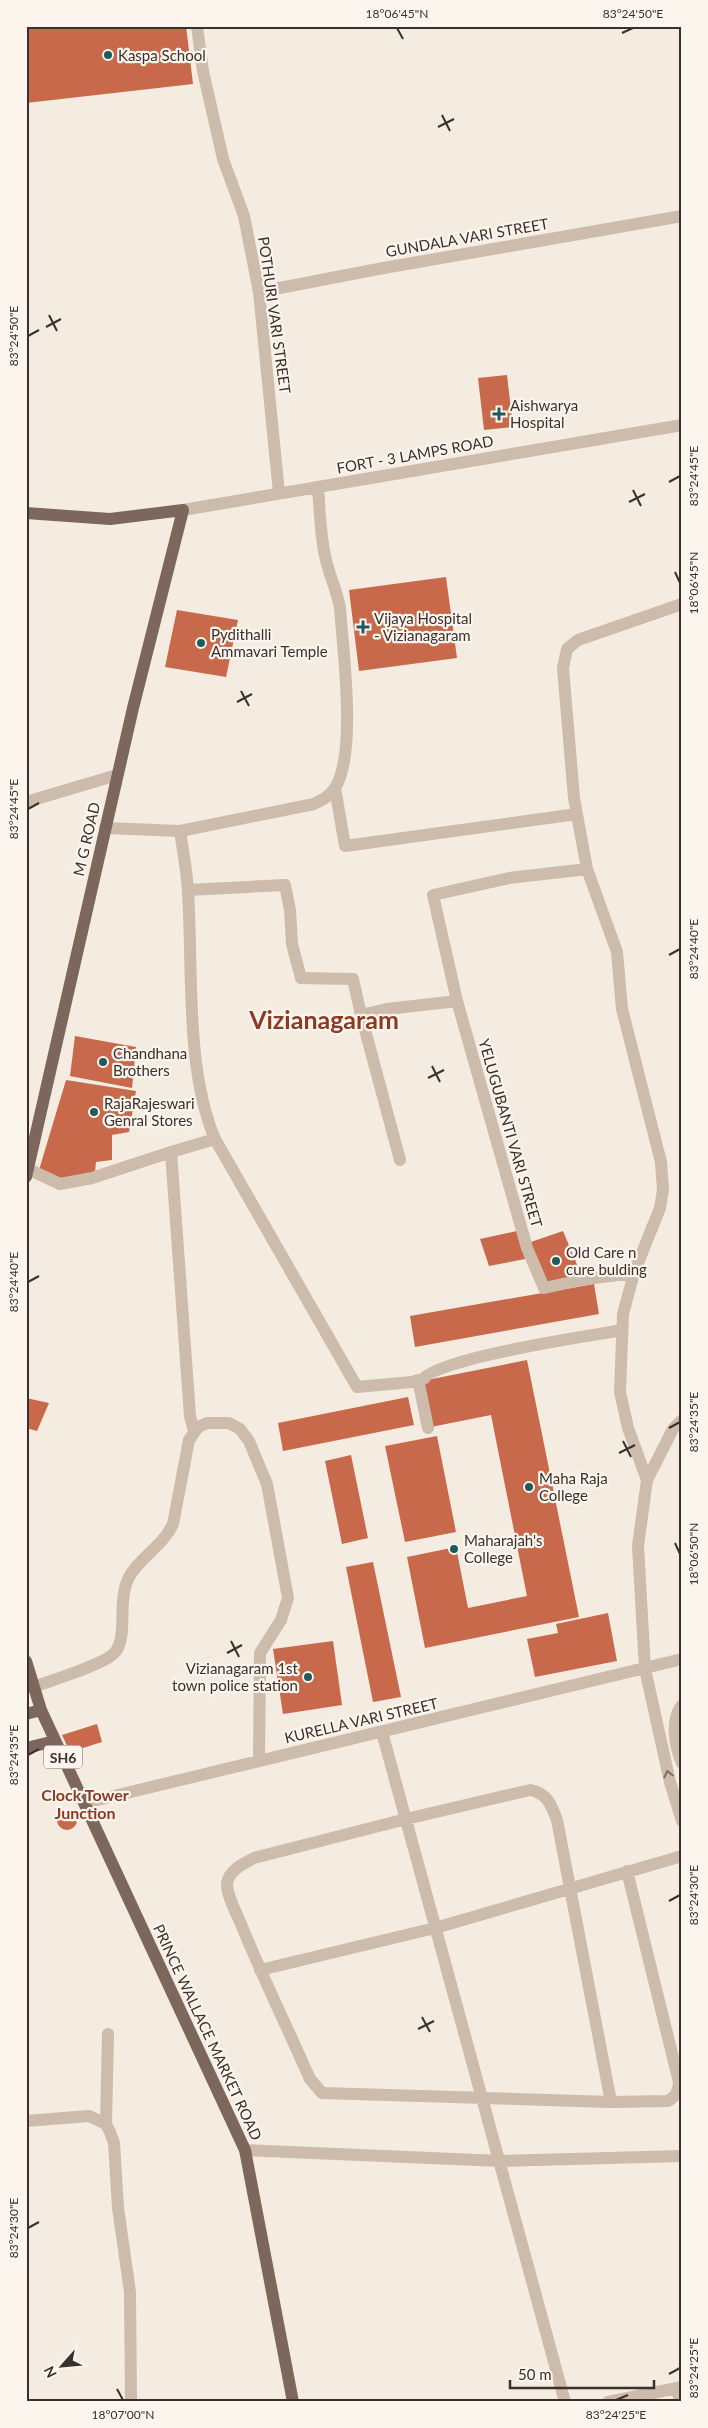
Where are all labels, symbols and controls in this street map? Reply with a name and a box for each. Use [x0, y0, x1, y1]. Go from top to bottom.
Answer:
text: 18°06'45"N [366, 6, 428, 21]
text: 83°24'50"E [603, 6, 663, 21]
place label: Kaspa School [118, 46, 206, 64]
marker: Kaspa School [102, 49, 114, 61]
street label: GUNDALA VARI STREET [384, 214, 550, 260]
street label: POTHURI VARI STREET [255, 235, 295, 395]
text: 83°24'50"E [6, 306, 21, 366]
place label: Aishwarya Hospital [510, 396, 578, 431]
marker: Aishwarya Hospital [492, 407, 506, 421]
street label: FORT - 3 LAMPS ROAD [335, 431, 495, 477]
text: 83°24'45"E [686, 446, 701, 506]
text: 18°06'45"N [686, 552, 701, 614]
place label: Vijaya Hospital - Vizianagaram [374, 609, 472, 644]
marker: Vijaya Hospital - Vizianagaram [356, 620, 370, 634]
place label: Pydithalli Ammavari Temple [211, 625, 328, 660]
marker: Pydithalli Ammavari Temple [195, 637, 207, 649]
text: 83°24'45"E [6, 779, 21, 839]
street label: M G ROAD [69, 800, 103, 878]
text: 83°24'40"E [686, 919, 701, 979]
district label: Vizianagaram [248, 1004, 399, 1034]
street label: YELUGUBANTI VARI STREET [475, 1037, 547, 1230]
place label: Chandhana Brothers [113, 1044, 187, 1079]
marker: Chandhana Brothers [97, 1056, 109, 1068]
place label: RajaRajeswari Genral Stores [104, 1094, 195, 1129]
marker: RajaRajeswari Genral Stores [88, 1106, 100, 1118]
place label: Old Care n cure bulding [566, 1243, 647, 1278]
text: 83°24'40"E [6, 1252, 21, 1312]
marker: Old Care n cure bulding [550, 1255, 562, 1267]
text: 83°24'35"E [686, 1392, 701, 1452]
place label: Maha Raja College [539, 1469, 608, 1504]
marker: Maha Raja College [523, 1481, 535, 1493]
text: 18°06'50"N [686, 1523, 701, 1585]
place label: Maharajah's College [464, 1531, 542, 1566]
marker: Maharajah's College [448, 1543, 460, 1555]
place label: Vizianagaram 1st town police station [172, 1659, 299, 1694]
marker: Vizianagaram 1st town police station [302, 1671, 314, 1683]
street label: KURELLA VARI STREET [283, 1694, 440, 1746]
text: 83°24'35"E [6, 1725, 21, 1785]
road number: SH6 [44, 1745, 82, 1768]
one-way arrow [663, 1770, 674, 1779]
district label: Clock Tower Junction [41, 1785, 129, 1822]
text: 83°24'30"E [686, 1865, 701, 1925]
street label: PRINCE WALLACE MARKET ROAD [150, 1921, 266, 2143]
text: 83°24'30"E [6, 2198, 21, 2258]
text: 83°24'25"E [686, 2338, 701, 2398]
north arrow [38, 2340, 88, 2390]
scale bar [510, 2358, 654, 2390]
text: N [40, 2363, 60, 2381]
text: 50 m [518, 2365, 552, 2383]
text: 18°07'00"N [92, 2407, 154, 2422]
text: 83°24'25"E [586, 2407, 646, 2422]

